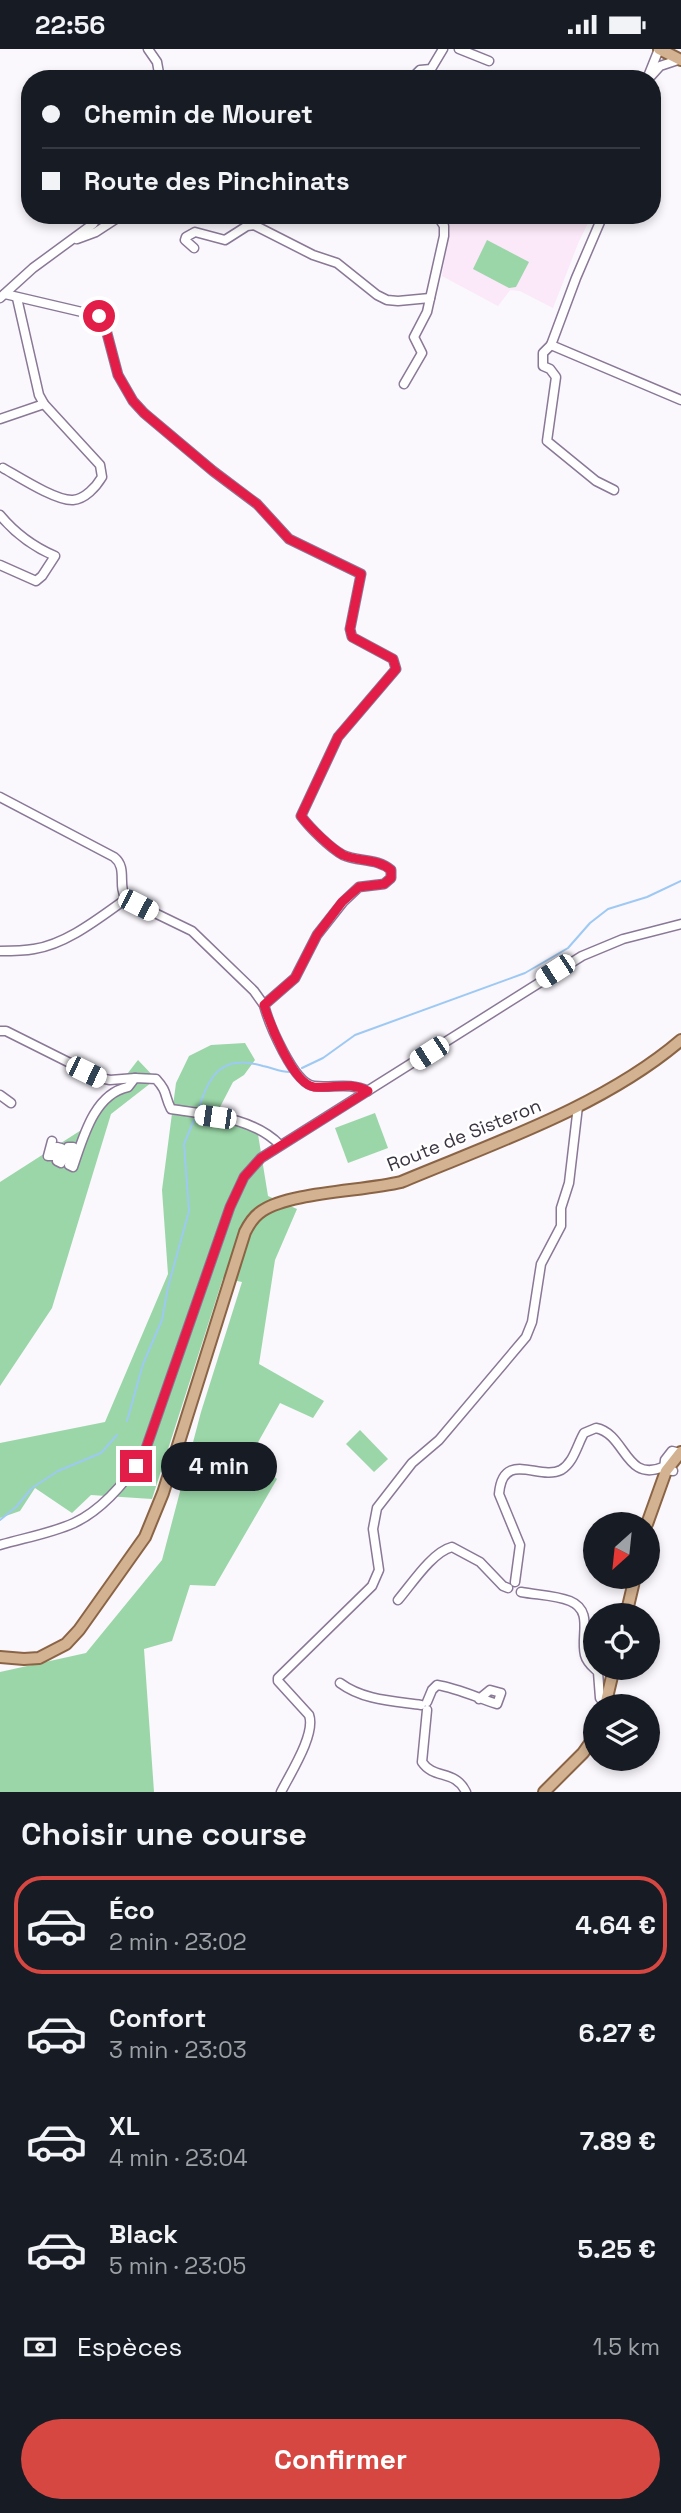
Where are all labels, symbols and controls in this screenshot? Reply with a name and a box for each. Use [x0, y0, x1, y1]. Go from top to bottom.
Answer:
text: 22:56 [35, 8, 105, 42]
text: Chemin de Mouret [84, 97, 313, 131]
text: Route des Pinchinats [84, 164, 350, 198]
route start [83, 300, 115, 332]
car [115, 886, 162, 924]
car [532, 951, 579, 991]
car [406, 1033, 453, 1073]
car [63, 1053, 110, 1091]
street label: Route de Sisteron [383, 1093, 545, 1177]
car [193, 1104, 238, 1130]
callout: 4 min [160, 1441, 276, 1491]
route end [120, 1450, 152, 1482]
text: 4 min [189, 1451, 249, 1481]
north arrow [583, 1512, 660, 1589]
map controls [583, 1512, 660, 1771]
button: locate [583, 1603, 660, 1680]
button: layers [583, 1694, 660, 1771]
text: Choisir une course [21, 1814, 307, 1854]
text: Éco [109, 1893, 155, 1927]
icon: car [25, 1894, 88, 1957]
text: 4.64 € [575, 1908, 656, 1942]
text: 2 min · 23:02 [109, 1927, 247, 1957]
text: Confort [109, 2001, 206, 2035]
icon: car [25, 2002, 88, 2065]
text: 6.27 € [578, 2016, 656, 2050]
text: 3 min · 23:03 [109, 2035, 247, 2065]
text: XL [109, 2109, 140, 2143]
icon: car [25, 2110, 88, 2173]
text: 7.89 € [580, 2124, 656, 2158]
text: 4 min · 23:04 [109, 2143, 248, 2173]
text: Black [109, 2217, 178, 2251]
icon: car [25, 2218, 88, 2281]
text: 5.25 € [577, 2232, 656, 2266]
text: 5 min · 23:05 [109, 2251, 246, 2281]
icon: cash [21, 2328, 59, 2366]
text: Espèces [77, 2330, 182, 2364]
text: 1.5 km [593, 2332, 660, 2362]
button: Confirmer [21, 2419, 660, 2499]

